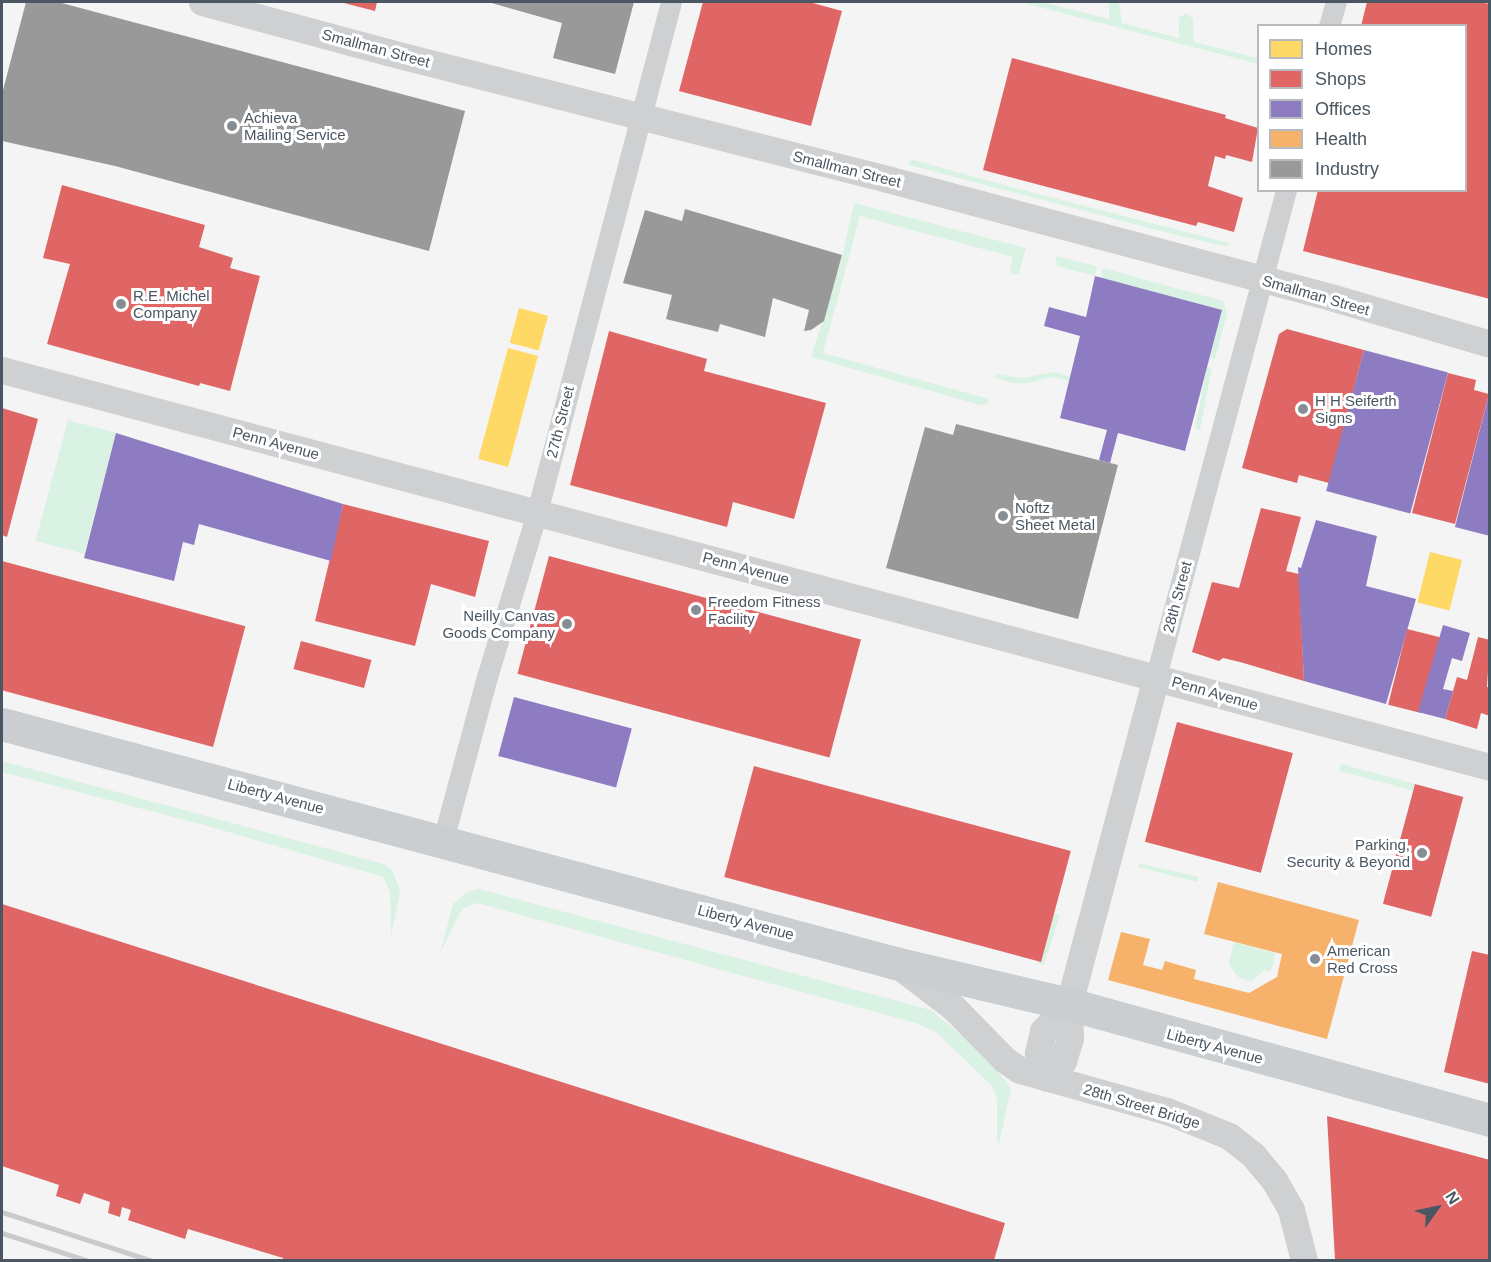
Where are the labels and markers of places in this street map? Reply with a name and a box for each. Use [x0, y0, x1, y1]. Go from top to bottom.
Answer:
place label: Achieva Mailing Service [244, 108, 346, 143]
marker: Achieva Mailing Service [225, 119, 239, 133]
place label: R.E. Michel Company [133, 286, 210, 321]
marker: R.E. Michel Company [114, 297, 128, 311]
place label: H H Seiferth Signs [1315, 391, 1397, 426]
marker: H H Seiferth Signs [1296, 402, 1310, 416]
place label: Noftz Sheet Metal [1015, 498, 1095, 533]
marker: Noftz Sheet Metal [996, 509, 1010, 523]
place label: Freedom Fitness Facility [708, 592, 821, 627]
marker: Freedom Fitness Facility [689, 603, 703, 617]
place label: Neilly Canvas Goods Company [442, 606, 555, 641]
marker: Neilly Canvas Goods Company [560, 617, 574, 631]
place label: Parking, Security & Beyond [1287, 835, 1410, 870]
marker: Parking, Security & Beyond [1415, 846, 1429, 860]
place label: American Red Cross [1327, 941, 1398, 976]
marker: American Red Cross [1308, 952, 1322, 966]

